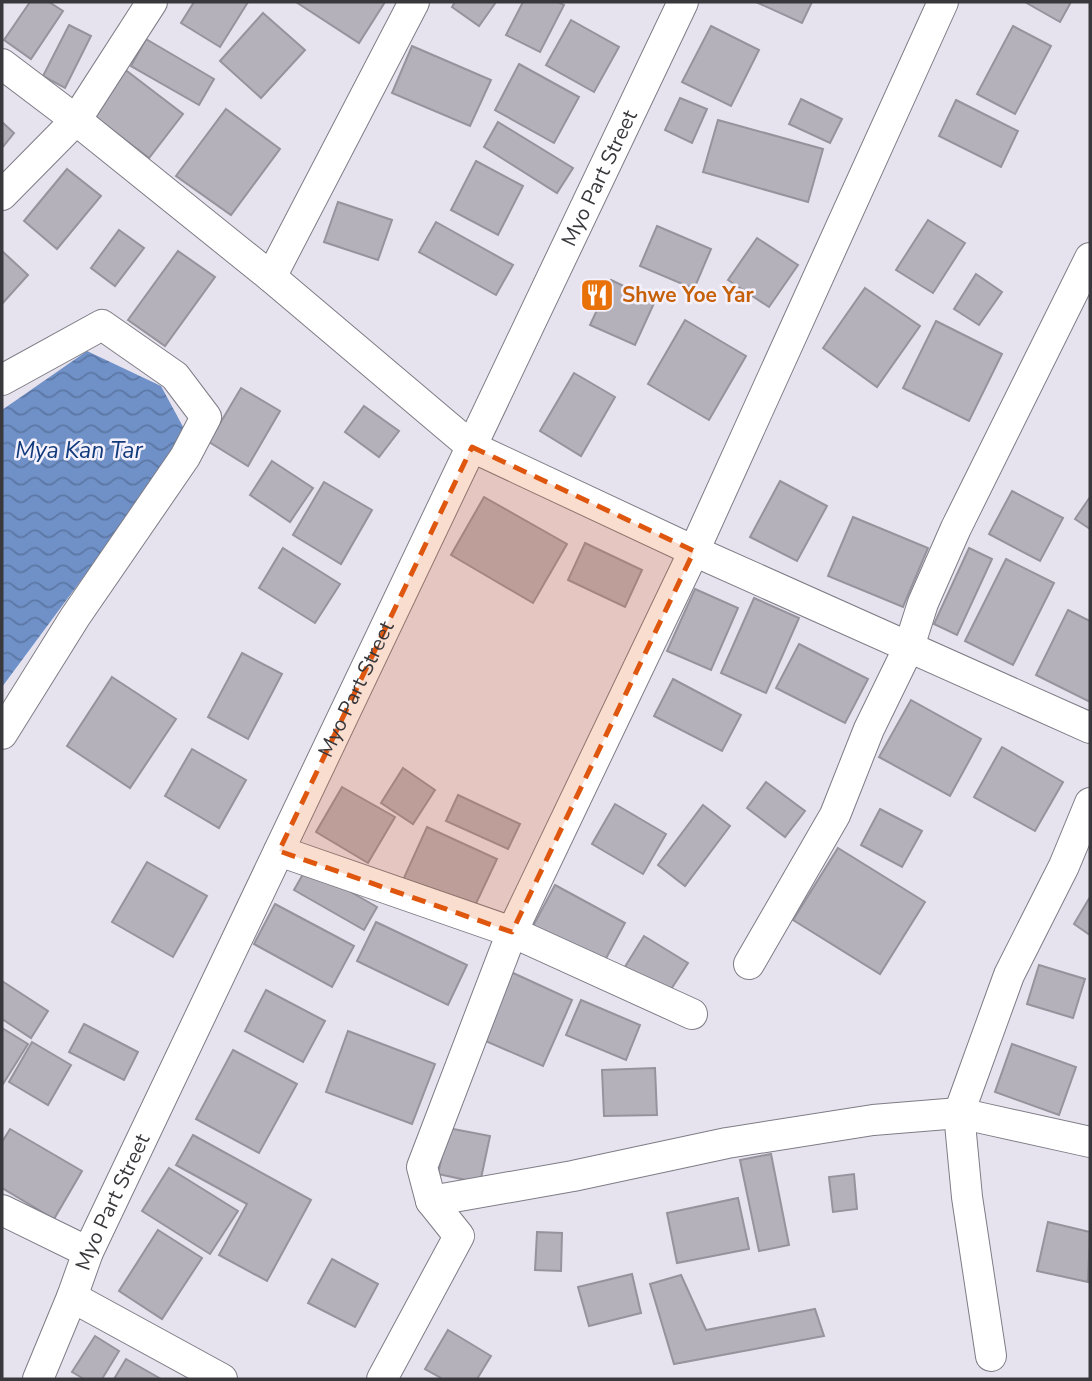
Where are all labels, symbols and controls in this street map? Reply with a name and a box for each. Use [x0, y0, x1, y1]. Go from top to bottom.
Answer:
street label: Myo Part Street [555, 105, 644, 251]
restaurant icon: Shwe Yoe Yar [578, 276, 616, 314]
place label: Shwe Yoe Yar [622, 281, 754, 309]
water label: Mya Kan Tar [15, 435, 143, 466]
street label: Myo Part Street [312, 616, 401, 762]
street label: Myo Part Street [69, 1129, 157, 1274]

